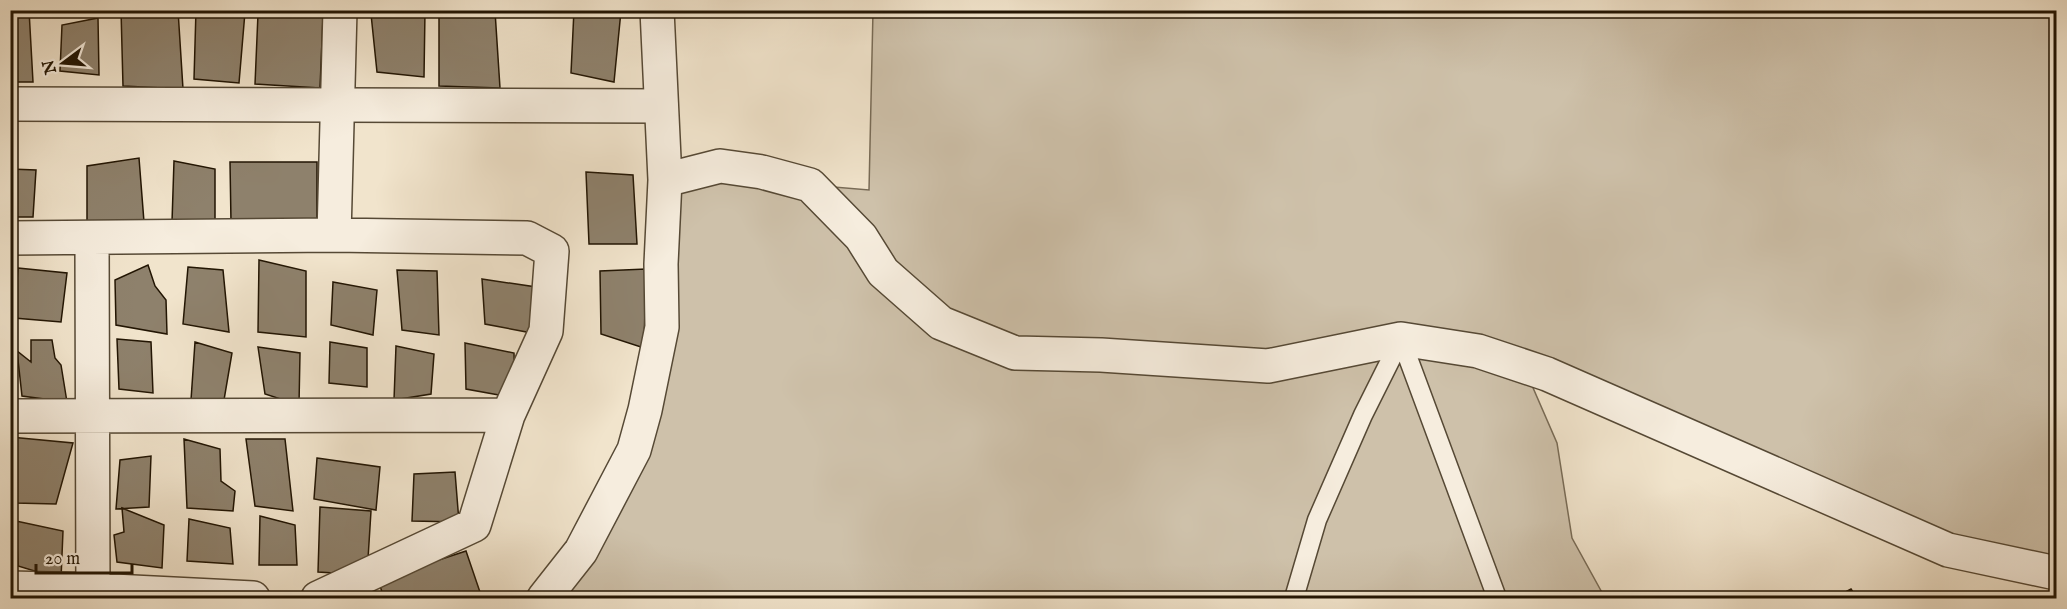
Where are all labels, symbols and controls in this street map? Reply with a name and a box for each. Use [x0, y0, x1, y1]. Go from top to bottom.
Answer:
north arrow [33, 33, 93, 93]
text: N [39, 57, 62, 77]
scale bar [36, 537, 132, 575]
text: 20 m [45, 548, 80, 571]

